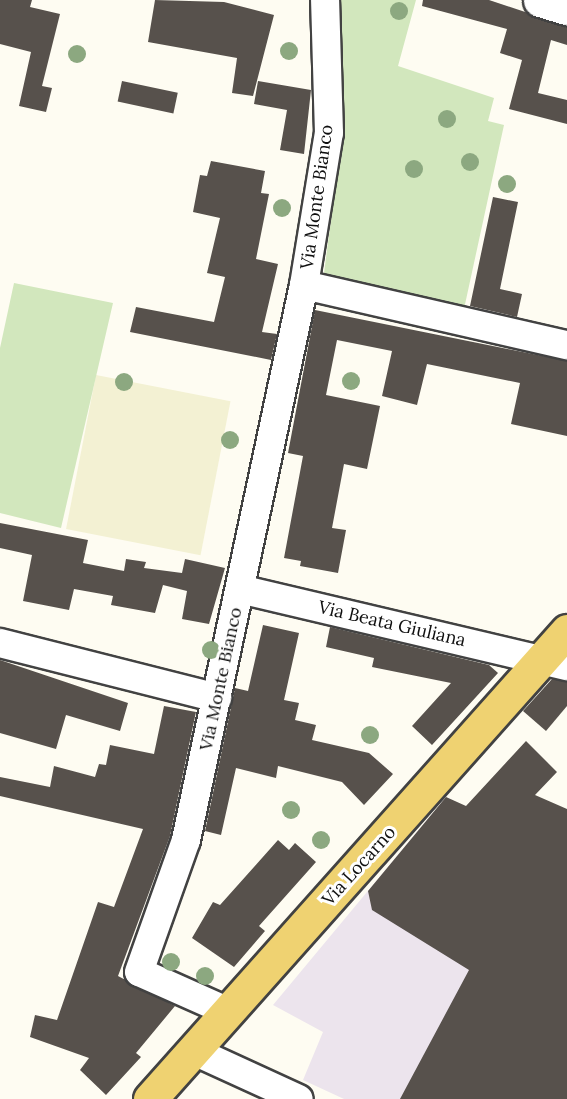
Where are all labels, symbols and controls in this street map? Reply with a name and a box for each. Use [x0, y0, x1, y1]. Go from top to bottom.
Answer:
street label: Via Monte Bianco [296, 123, 338, 271]
street label: Via Beata Giuliana [316, 597, 468, 651]
street label: Via Monte Bianco [195, 605, 247, 753]
street label: Via Locarno [318, 822, 400, 910]

